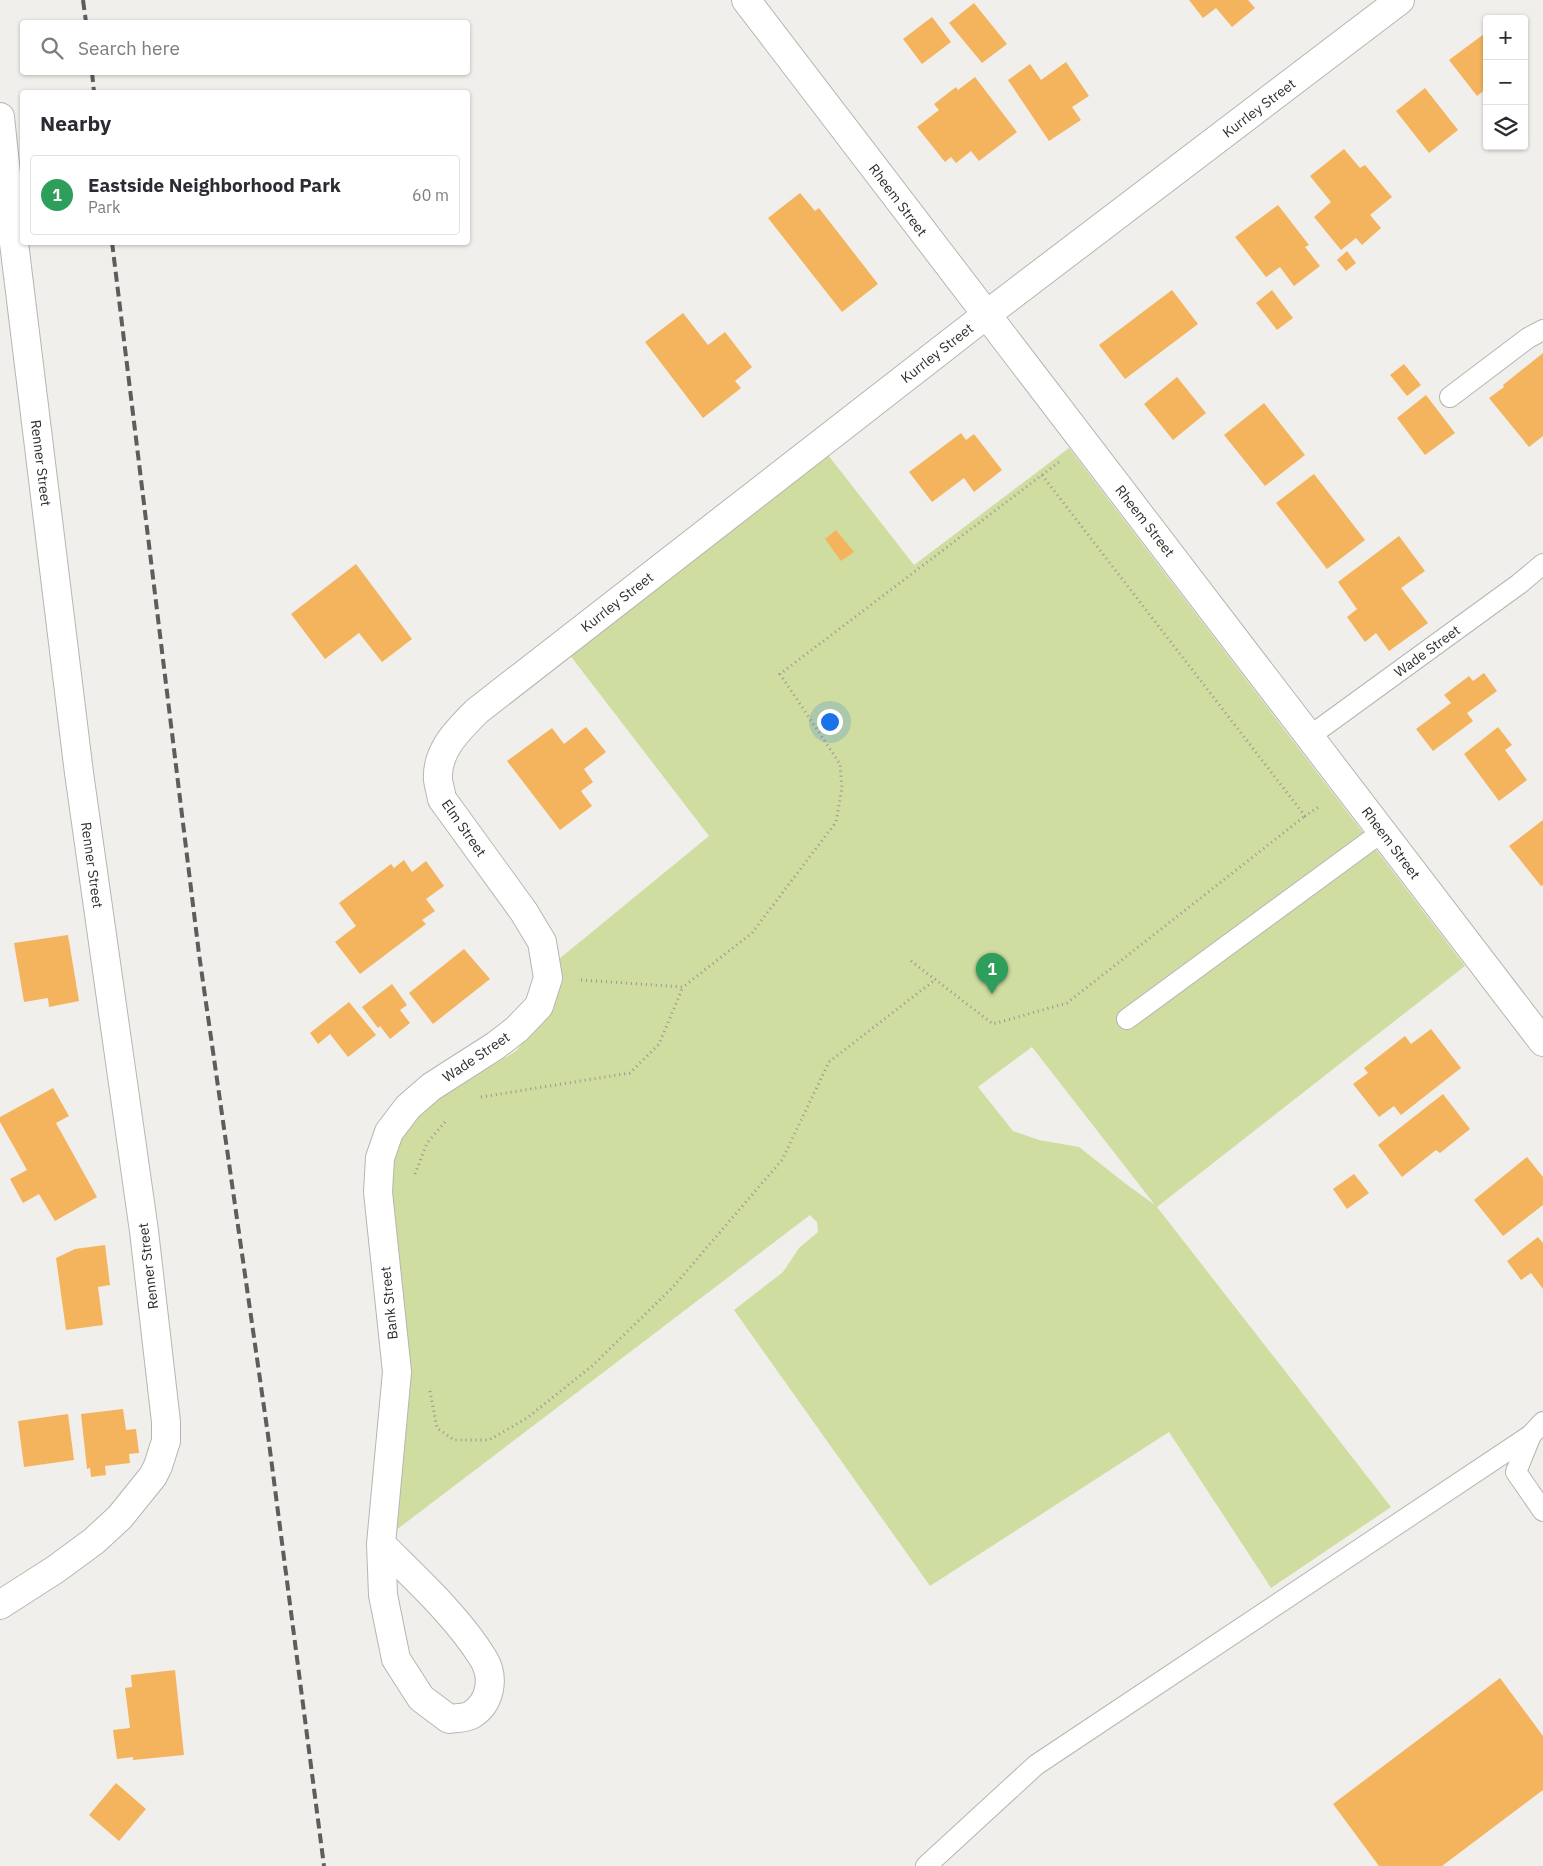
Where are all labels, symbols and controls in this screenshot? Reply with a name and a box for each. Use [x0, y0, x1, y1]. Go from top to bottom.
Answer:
map controls [1483, 15, 1528, 150]
button: + [1483, 15, 1528, 60]
search box [20, 20, 470, 75]
icon: search [38, 34, 66, 62]
text: Search here [78, 36, 180, 60]
button: − [1483, 60, 1528, 105]
street label: Kurrley Street [1219, 75, 1299, 141]
button: layers [1483, 105, 1528, 150]
text: Nearby [40, 109, 111, 137]
street label: Rheem Street [865, 160, 931, 240]
text: Eastside Neighborhood Park [88, 173, 341, 197]
text: 1 [52, 185, 62, 205]
text: 60 m [412, 185, 449, 205]
text: Park [88, 197, 120, 217]
street label: Kurrley Street [897, 319, 977, 387]
street label: Renner Street [27, 419, 55, 507]
street label: Rheem Street [1111, 481, 1179, 561]
street label: Kurrley Street [577, 568, 657, 636]
street label: Wade Street [1390, 621, 1464, 681]
your location [817, 709, 843, 735]
street label: Elm Street [438, 796, 490, 860]
street label: Rheem Street [1358, 803, 1424, 883]
street label: Renner Street [77, 821, 107, 909]
pin: 1 [976, 953, 1008, 994]
street label: Wade Street [439, 1028, 513, 1086]
street label: Renner Street [134, 1222, 162, 1310]
street label: Bank Street [376, 1265, 402, 1341]

